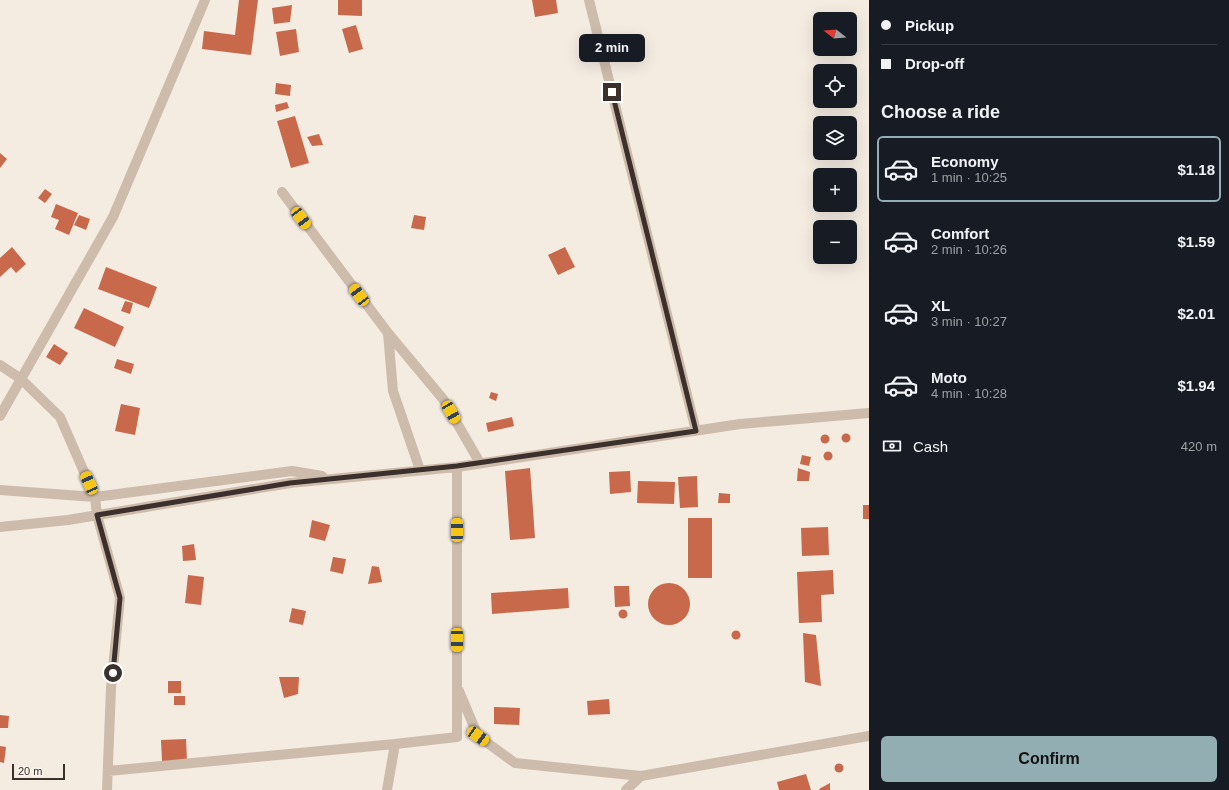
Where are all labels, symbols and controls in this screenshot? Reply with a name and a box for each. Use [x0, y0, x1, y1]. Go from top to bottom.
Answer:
north arrow [813, 12, 857, 56]
map controls [813, 12, 857, 264]
text: Pickup [905, 17, 954, 34]
callout: 2 min [579, 34, 645, 62]
text: 2 min [595, 40, 629, 55]
text: Drop-off [905, 55, 964, 72]
button: locate [813, 64, 857, 108]
route end [603, 83, 621, 101]
text: Choose a ride [881, 102, 1000, 122]
button: layers [813, 116, 857, 160]
icon: car [883, 151, 919, 187]
text: Economy [931, 153, 999, 170]
text: $1.18 [1177, 161, 1215, 178]
button: + [813, 168, 857, 212]
text: 1 min · 10:25 [931, 170, 1007, 185]
car [289, 205, 313, 231]
button: − [813, 220, 857, 264]
icon: car [883, 223, 919, 259]
text: Comfort [931, 225, 989, 242]
text: $1.59 [1177, 233, 1215, 250]
text: 2 min · 10:26 [931, 242, 1007, 257]
car [347, 282, 371, 308]
icon: car [883, 295, 919, 331]
text: XL [931, 297, 950, 314]
text: $2.01 [1177, 305, 1215, 322]
text: 3 min · 10:27 [931, 314, 1007, 329]
icon: car [883, 367, 919, 403]
text: Moto [931, 369, 967, 386]
text: $1.94 [1177, 377, 1215, 394]
text: 4 min · 10:28 [931, 386, 1007, 401]
car [440, 399, 462, 425]
icon: cash [881, 435, 903, 457]
text: Cash [913, 438, 948, 455]
text: 420 m [1181, 439, 1217, 454]
car [79, 470, 99, 496]
car [451, 518, 463, 542]
car [451, 628, 463, 652]
route start [104, 664, 122, 682]
car [465, 724, 491, 748]
button: Confirm [881, 736, 1217, 782]
scale bar [12, 762, 65, 781]
text: 20 m [18, 765, 42, 777]

